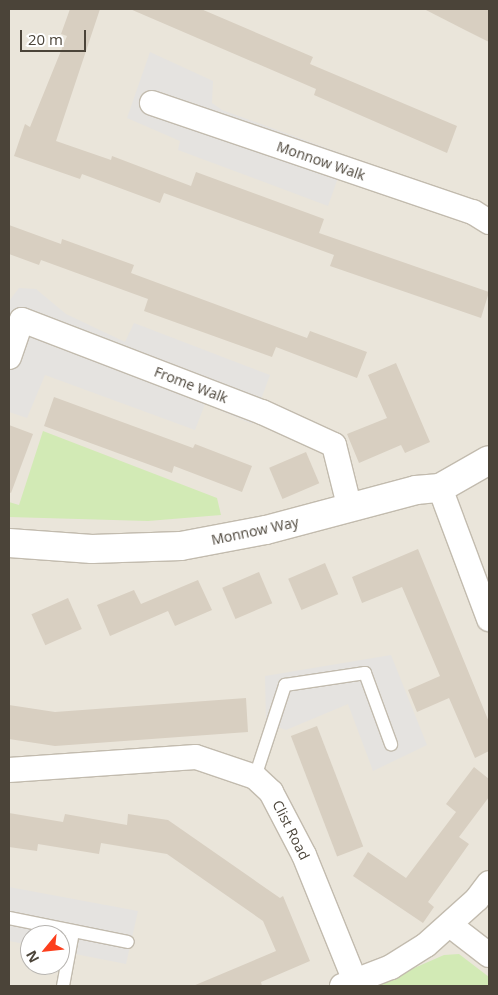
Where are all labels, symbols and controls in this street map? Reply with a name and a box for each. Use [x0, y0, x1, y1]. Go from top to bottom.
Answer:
scale bar [22, 20, 89, 52]
text: 20 m [28, 29, 63, 49]
street label: Monnow Walk [274, 138, 368, 184]
street label: Frome Walk [152, 363, 230, 407]
street label: Monnow Way [210, 514, 300, 548]
street label: Clist Road [269, 797, 313, 863]
north arrow [20, 925, 70, 975]
text: N [21, 947, 43, 966]

